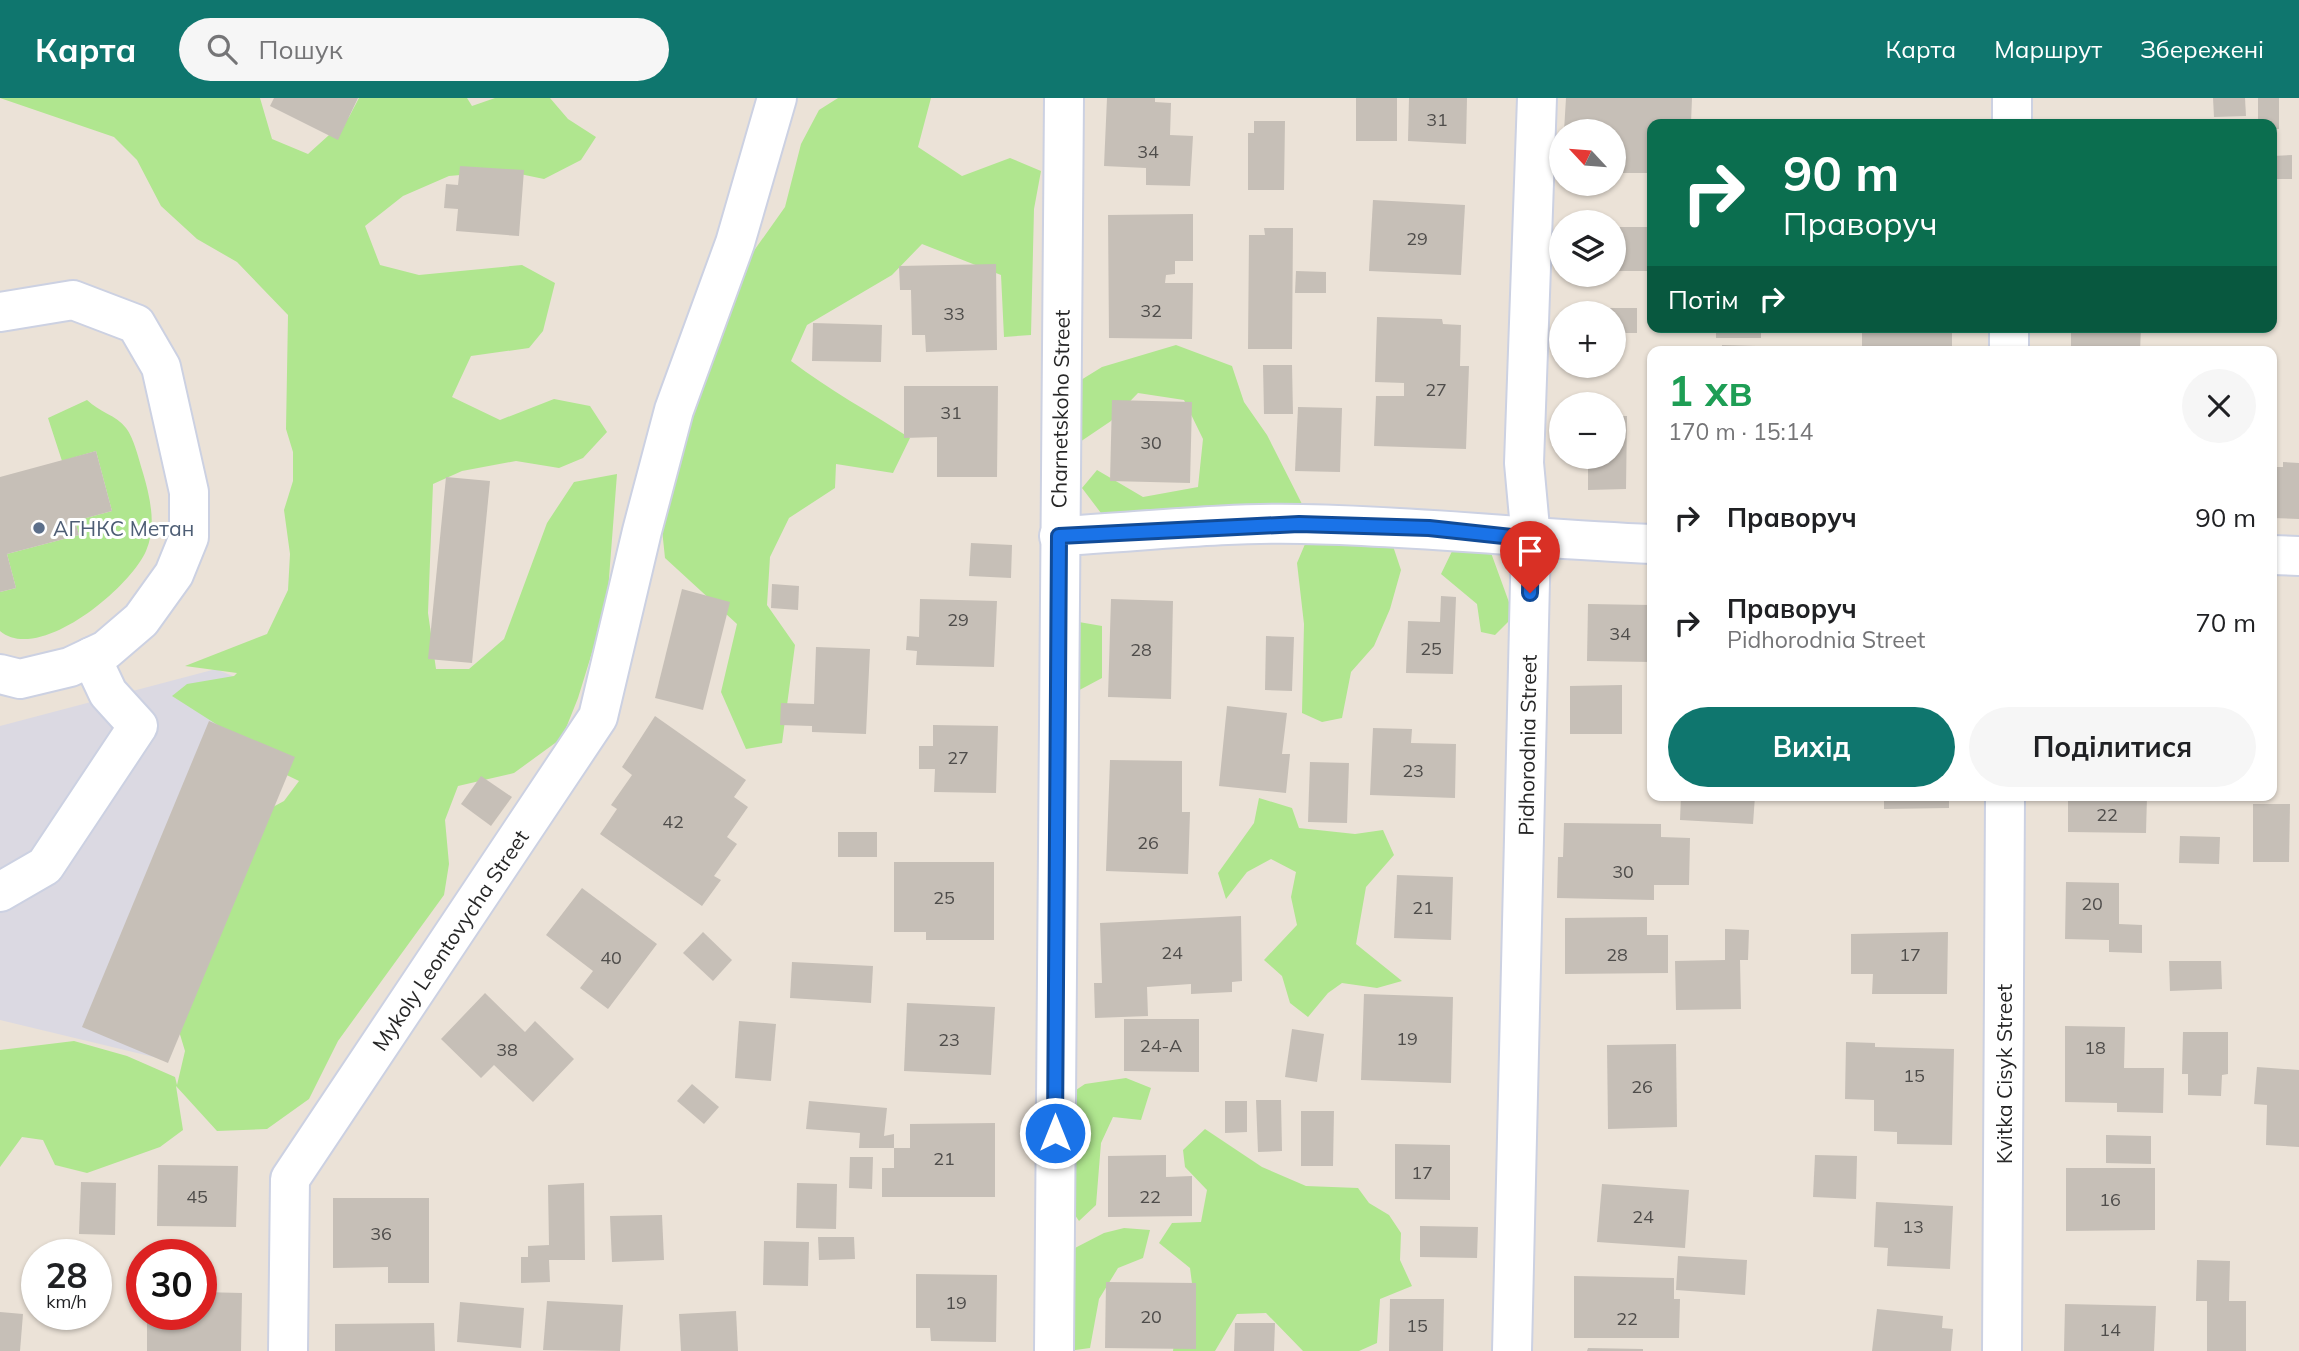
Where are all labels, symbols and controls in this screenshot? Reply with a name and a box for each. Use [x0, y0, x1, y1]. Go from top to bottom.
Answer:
search box [179, 18, 669, 81]
text: Карта [35, 29, 137, 70]
icon: search [203, 30, 241, 68]
text: Пошук [259, 33, 343, 66]
text: Карта [1886, 34, 1956, 64]
text: Маршрут [1994, 34, 2102, 64]
text: Збережені [2140, 34, 2264, 64]
house number: 31 [1426, 108, 1448, 131]
north arrow [1549, 119, 1626, 196]
map controls [1549, 119, 1626, 469]
house number: 34 [1137, 140, 1159, 163]
text: 90 m [1783, 142, 1899, 203]
icon: right [1668, 147, 1759, 238]
text: Праворуч [1783, 203, 1938, 243]
button: layers [1549, 210, 1626, 287]
house number: 29 [1406, 227, 1428, 250]
icon: right [1753, 280, 1791, 318]
text: Потім [1668, 283, 1739, 316]
house number: 32 [1140, 299, 1162, 322]
button: + [1549, 301, 1626, 378]
house number: 33 [943, 302, 965, 325]
street label: Charnetskoho Street [1045, 309, 1075, 509]
text: 1 хв [1668, 364, 1753, 417]
button: close [2182, 369, 2256, 443]
house number: 27 [1425, 378, 1447, 401]
button: − [1549, 392, 1626, 469]
house number: 31 [940, 401, 962, 424]
text: 170 m · 15:14 [1668, 417, 1813, 446]
house number: 30 [1140, 431, 1162, 454]
icon: right [1668, 499, 1706, 537]
text: Праворуч [1727, 501, 1857, 534]
text: 90 m [2195, 501, 2256, 534]
place label: АГНКС Метан [53, 515, 194, 541]
marker: АГНКС Метан [31, 520, 47, 536]
pin [1500, 521, 1560, 593]
icon: arrive [1511, 532, 1549, 570]
text: Праворуч [1727, 592, 1857, 625]
icon: right [1668, 604, 1706, 642]
text: 70 m [2195, 606, 2256, 639]
house number: 29 [947, 608, 969, 631]
house number: 34 [1609, 622, 1631, 645]
text: Pidhorodnia Street [1727, 625, 1925, 654]
house number: 25 [1420, 637, 1442, 660]
house number: 28 [1130, 638, 1152, 661]
street label: Pidhorodnia Street [1512, 654, 1542, 836]
button: Вихід [1668, 707, 1955, 787]
button: Поділитися [1969, 707, 2256, 787]
house number: 27 [947, 746, 969, 769]
house number: 23 [1402, 759, 1424, 782]
house number: 22 [2096, 803, 2118, 826]
house number: 42 [662, 810, 684, 833]
street label: Mykoly Leontovycha Street [366, 825, 534, 1055]
house number: 26 [1137, 831, 1159, 854]
house number: 30 [1612, 860, 1634, 883]
house number: 25 [933, 886, 955, 909]
house number: 20 [2081, 892, 2103, 915]
house number: 21 [1412, 896, 1434, 919]
house number: 24 [1161, 941, 1183, 964]
house number: 28 [1606, 943, 1628, 966]
house number: 17 [1899, 943, 1921, 966]
house number: 40 [600, 946, 622, 969]
street label: Kvitka Cisyk Street [1991, 984, 2017, 1164]
house number: 19 [1396, 1027, 1418, 1050]
house number: 23 [938, 1028, 960, 1051]
house number: 24-А [1140, 1034, 1182, 1057]
house number: 18 [2084, 1036, 2106, 1059]
house number: 38 [496, 1038, 518, 1061]
house number: 15 [1903, 1064, 1925, 1087]
house number: 26 [1631, 1075, 1653, 1098]
position arrow [1018, 1096, 1092, 1170]
house number: 21 [933, 1147, 955, 1170]
house number: 17 [1411, 1161, 1433, 1184]
house number: 45 [186, 1185, 208, 1208]
house number: 22 [1139, 1185, 1161, 1208]
house number: 16 [2099, 1188, 2121, 1211]
house number: 24 [1632, 1205, 1654, 1228]
house number: 13 [1902, 1215, 1924, 1238]
house number: 36 [370, 1222, 392, 1245]
speed limit sign: 30 [126, 1239, 217, 1330]
text: 28 [45, 1253, 88, 1297]
text: km/h [46, 1290, 87, 1313]
house number: 19 [945, 1291, 967, 1314]
house number: 20 [1140, 1305, 1162, 1328]
house number: 22 [1616, 1307, 1638, 1330]
house number: 15 [1406, 1314, 1428, 1337]
house number: 14 [2099, 1318, 2121, 1341]

